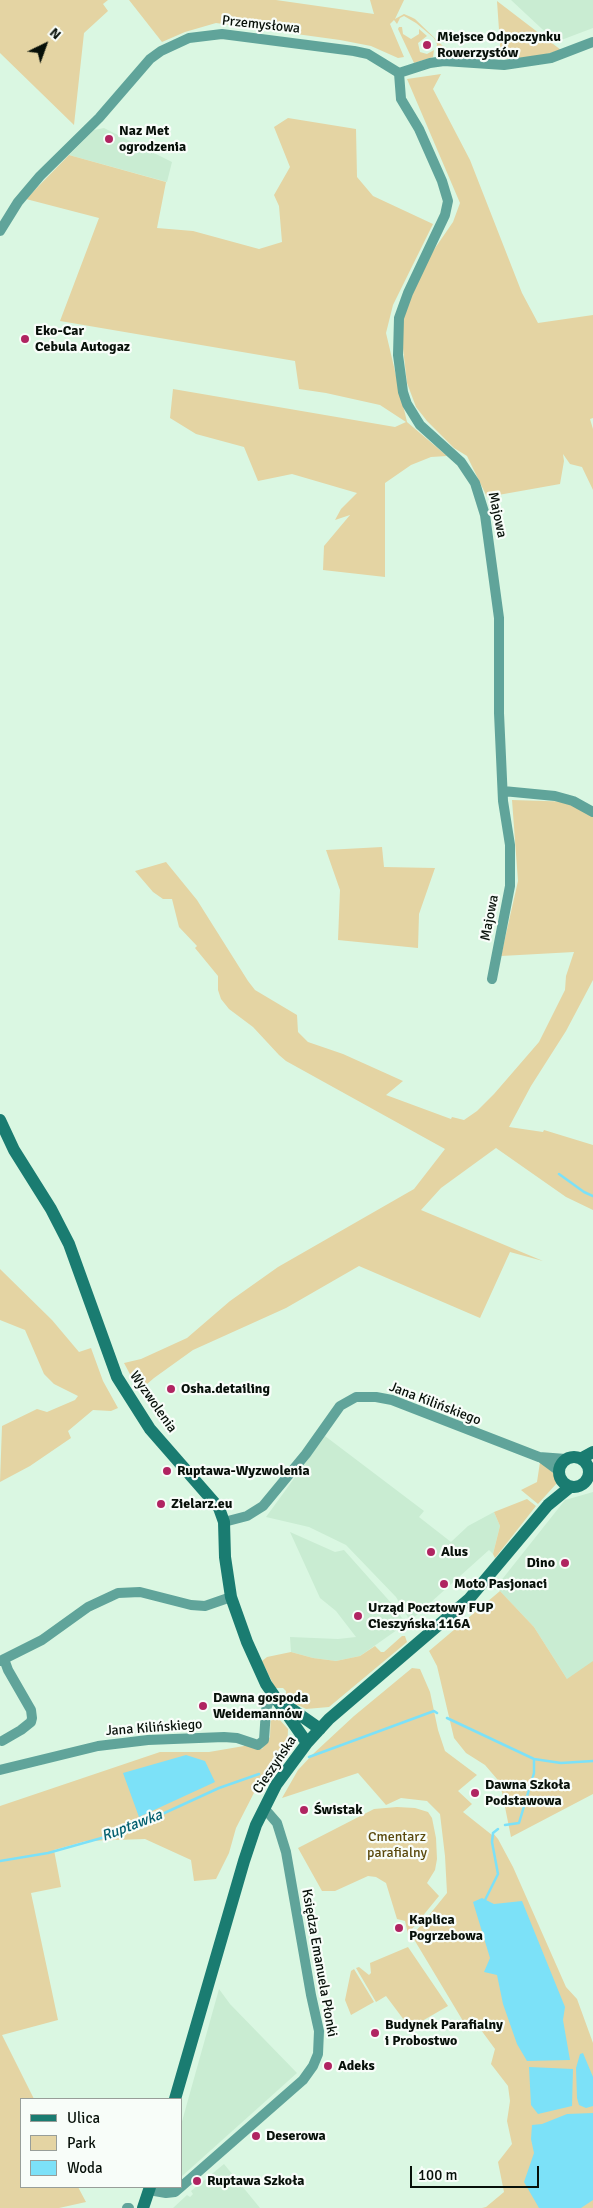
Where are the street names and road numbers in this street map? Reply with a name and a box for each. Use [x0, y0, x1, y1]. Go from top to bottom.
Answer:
street label: Przemysłowa [221, 13, 301, 37]
street label: Majowa [484, 490, 510, 540]
street label: Majowa [477, 894, 503, 942]
street label: Wyzwolenia [126, 1368, 180, 1436]
street label: Jana Kilińskiego [387, 1379, 483, 1429]
street label: Jana Kilińskiego [105, 1716, 203, 1740]
street label: Cieszyńska [250, 1733, 300, 1797]
street label: Księdza Emanuela Płonki [298, 1888, 340, 2038]

